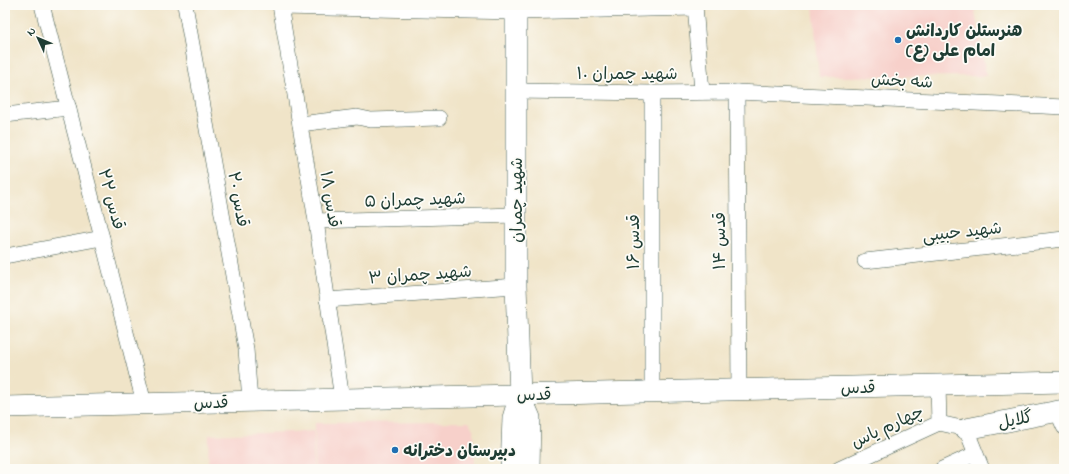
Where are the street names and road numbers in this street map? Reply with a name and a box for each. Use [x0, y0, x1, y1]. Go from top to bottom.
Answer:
street label: شهید چمران ۱۰ [576, 62, 678, 87]
street label: شه بخش [870, 67, 934, 96]
street label: شهید چمران [505, 157, 530, 243]
street label: قدس ۲۲ [90, 166, 131, 233]
street label: قدس ۲۰ [220, 169, 255, 229]
street label: قدس ۱۸ [313, 169, 346, 229]
street label: شهید چمران ۵ [364, 186, 466, 215]
street label: قدس ۱۴ [708, 212, 733, 270]
street label: قدس ۱۶ [622, 214, 647, 270]
street label: شهید حبیبی [921, 216, 1003, 249]
street label: شهید چمران ۳ [368, 259, 473, 292]
street label: قدس [840, 376, 876, 401]
street label: قدس [516, 383, 552, 408]
street label: قدس [193, 391, 229, 416]
street label: چهارم یاس [847, 400, 928, 455]
street label: گلایل [996, 405, 1035, 436]

